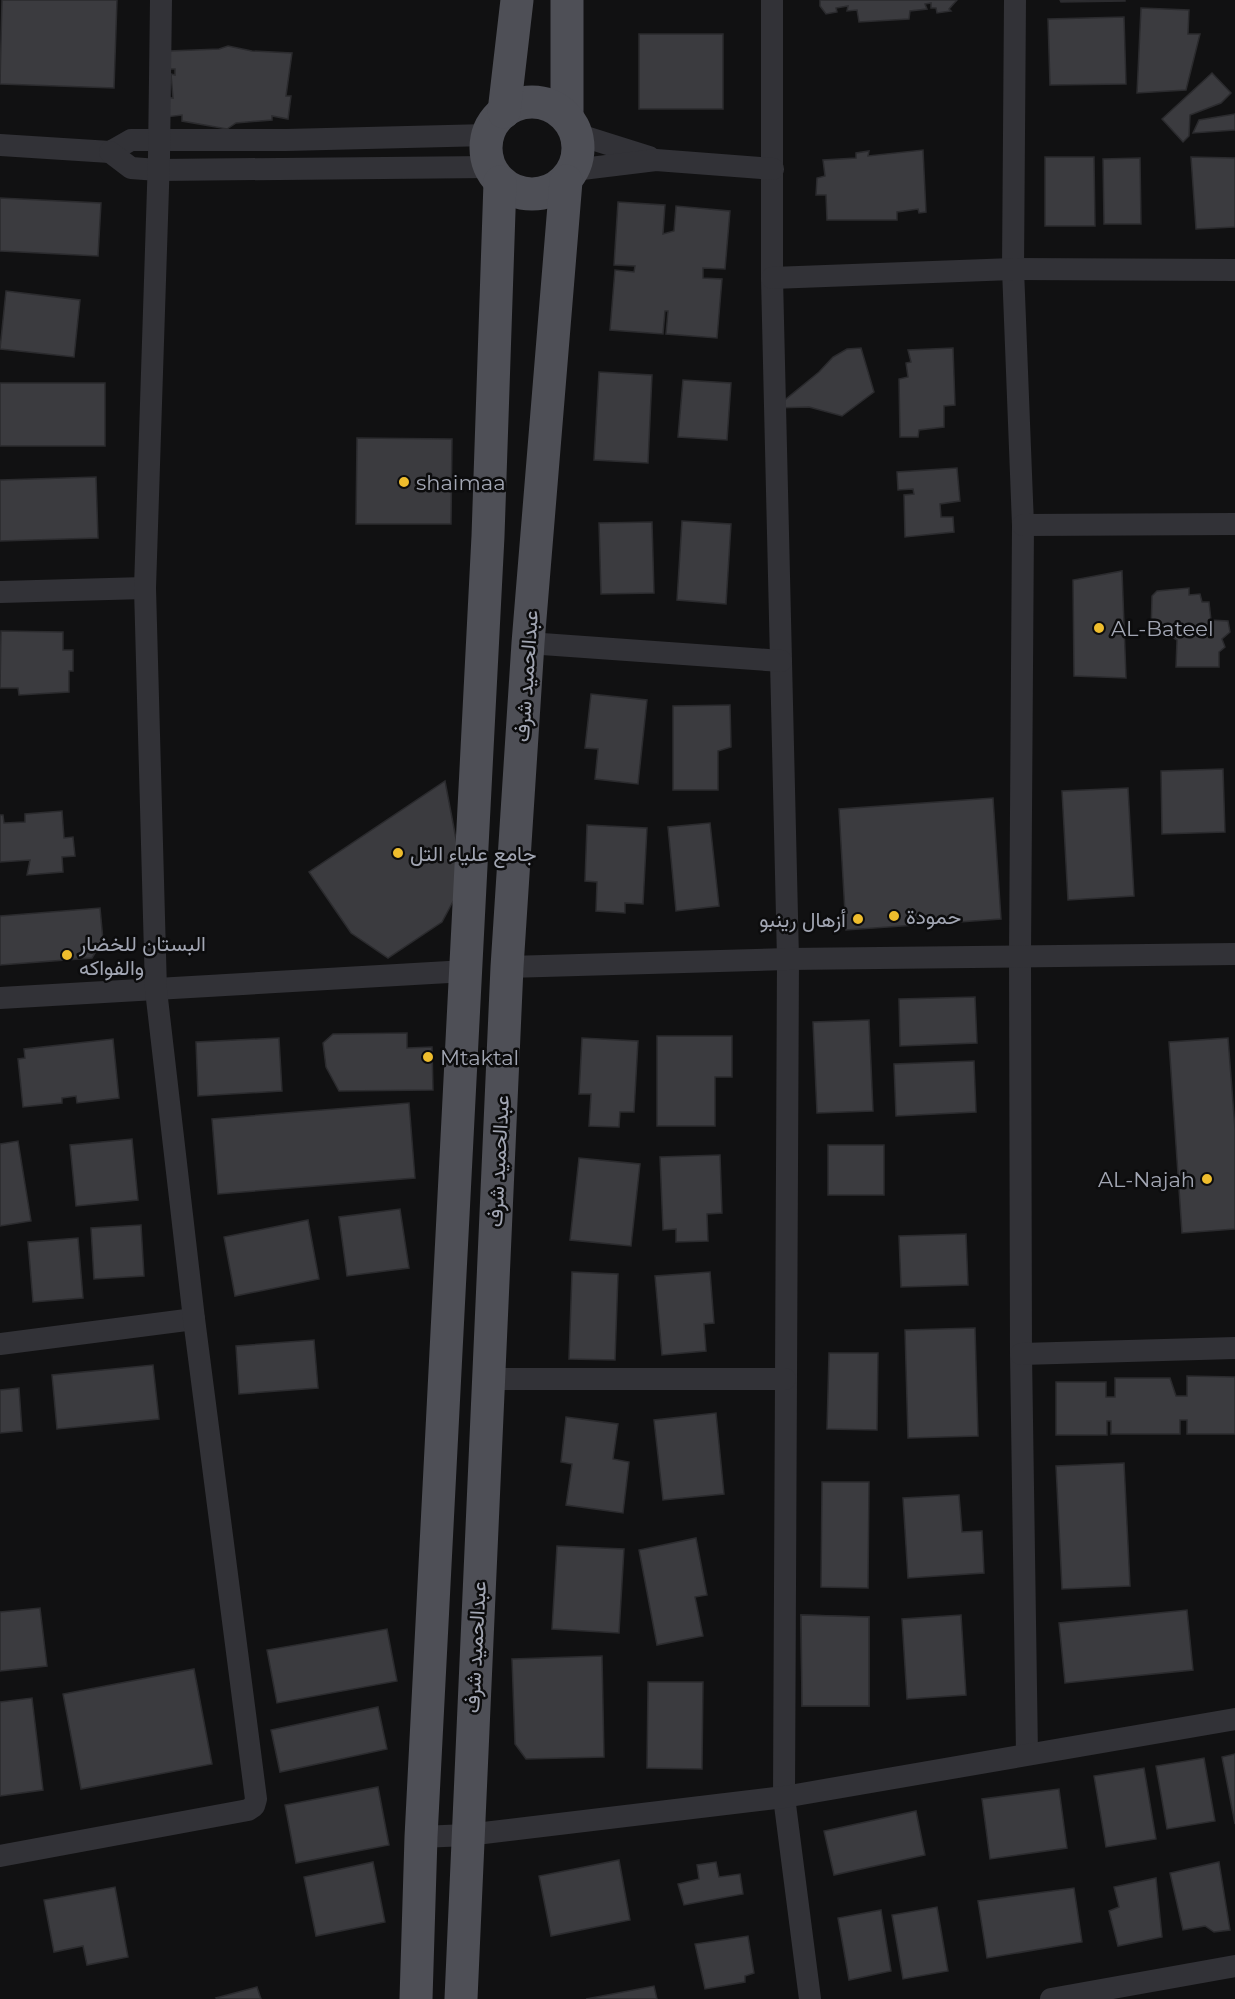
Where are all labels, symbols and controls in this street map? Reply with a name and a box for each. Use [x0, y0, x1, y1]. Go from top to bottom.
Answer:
place label: shaimaa [416, 470, 506, 495]
marker: shaimaa [397, 475, 411, 489]
street label: عبدالحميد شرف [509, 609, 544, 743]
place label: AL-Bateel [1111, 616, 1214, 641]
marker: AL-Bateel [1092, 621, 1106, 635]
place label: جامع علياء التل [410, 841, 537, 868]
marker: جامع علياء التل [391, 846, 405, 860]
place label: حمودة [906, 904, 961, 930]
place label: أزهال رينبو [759, 907, 846, 933]
marker: حمودة [887, 909, 901, 923]
marker: أزهال رينبو [851, 912, 865, 926]
place label: البستان للخضار والفواكه [78, 931, 206, 981]
marker: البستان للخضار والفواكه [60, 948, 74, 962]
place label: Mtaktal [440, 1045, 519, 1070]
marker: Mtaktal [421, 1050, 435, 1064]
street label: عبدالحميد شرف [482, 1094, 515, 1228]
place label: AL-Najah [1098, 1167, 1195, 1192]
marker: AL-Najah [1200, 1172, 1214, 1186]
street label: عبدالحميد شرف [459, 1580, 492, 1714]

